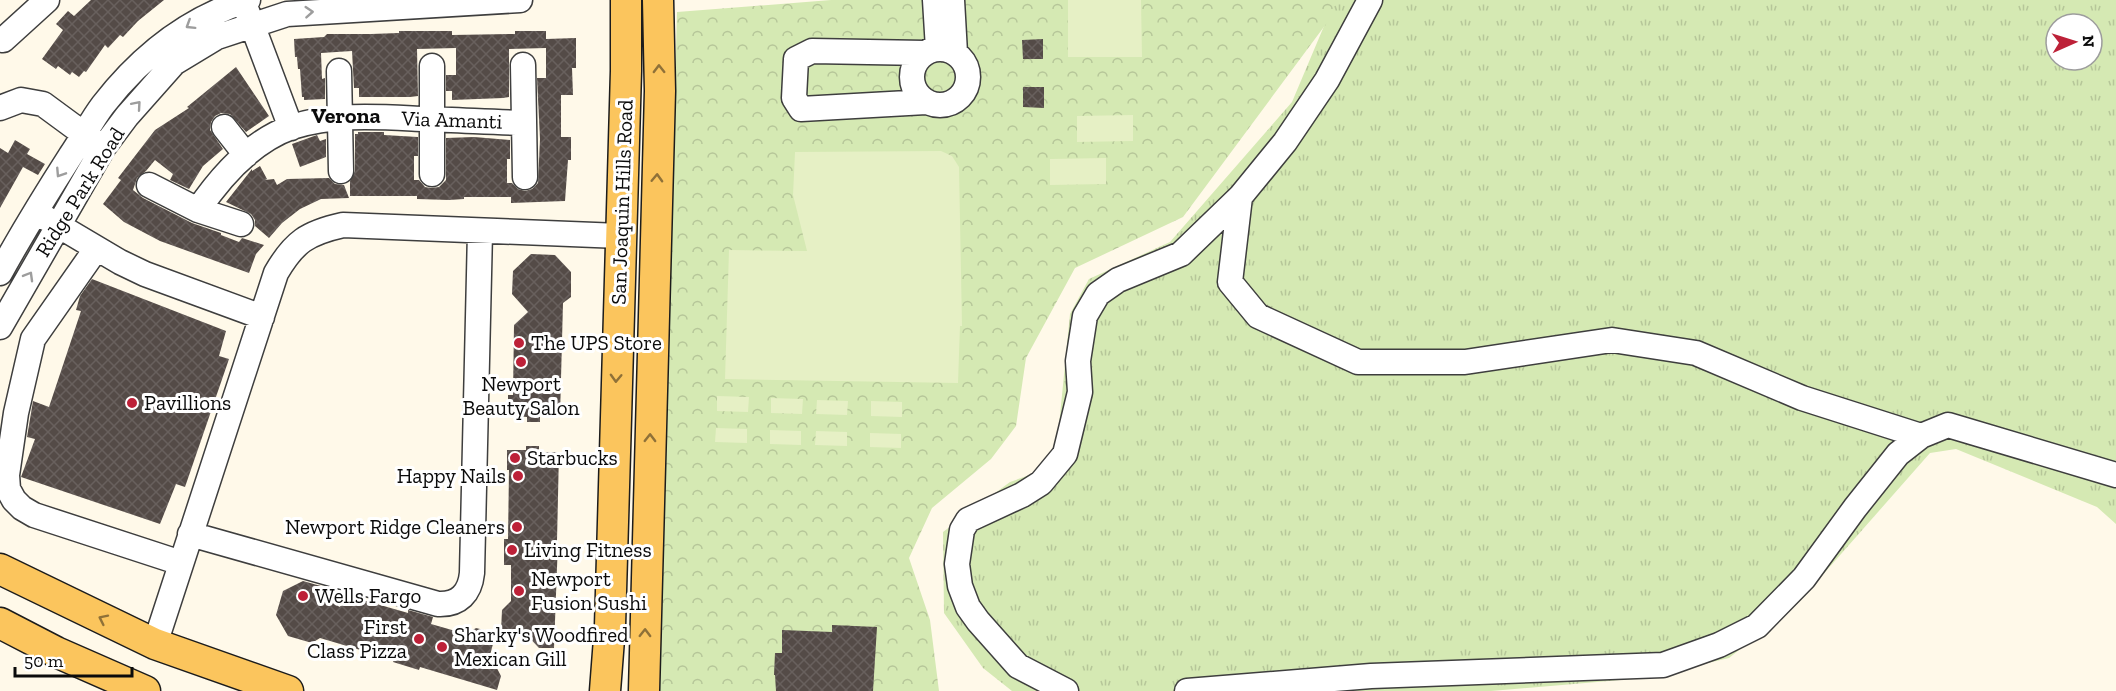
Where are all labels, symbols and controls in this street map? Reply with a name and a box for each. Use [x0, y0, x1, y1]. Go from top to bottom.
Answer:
one-way arrow [305, 6, 314, 19]
north arrow [2044, 12, 2104, 72]
one-way arrow [186, 18, 196, 30]
text: N [2079, 35, 2098, 48]
one-way arrow [653, 65, 665, 74]
street label: San Joaquin Hills Road [605, 98, 638, 305]
one-way arrow [130, 101, 141, 112]
district label: Verona [311, 102, 381, 129]
street label: Via Amanti [400, 105, 503, 134]
street label: Ridge Park Road [30, 122, 130, 261]
one-way arrow [56, 166, 67, 177]
one-way arrow [651, 174, 663, 183]
one-way arrow [22, 272, 33, 282]
place label: The UPS Store [531, 330, 662, 355]
marker: The UPS Store [512, 336, 526, 350]
marker: Newport Beauty Salon [514, 355, 528, 369]
place label: Newport Beauty Salon [463, 371, 580, 420]
one-way arrow [609, 374, 622, 383]
place label: Pavillions [144, 390, 231, 415]
marker: Pavillions [125, 396, 139, 410]
one-way arrow [644, 433, 656, 442]
place label: Starbucks [527, 445, 618, 470]
marker: Starbucks [508, 451, 522, 465]
place label: Happy Nails [397, 463, 506, 488]
marker: Happy Nails [511, 469, 525, 483]
place label: Newport Ridge Cleaners [285, 514, 505, 539]
marker: Newport Ridge Cleaners [510, 520, 524, 534]
place label: Living Fitness [524, 537, 652, 562]
marker: Living Fitness [505, 543, 519, 557]
place label: Newport Fusion Sushi [531, 566, 647, 615]
place label: Wells Fargo [315, 583, 421, 608]
marker: Newport Fusion Sushi [512, 584, 526, 598]
marker: Wells Fargo [296, 589, 310, 603]
one-way arrow [98, 614, 109, 626]
place label: First Class Pizza [307, 614, 407, 663]
place label: Sharky's Woodfired Mexican Gill [454, 622, 629, 671]
one-way arrow [639, 628, 652, 637]
marker: First Class Pizza [412, 632, 426, 646]
scale bar [15, 640, 132, 678]
marker: Sharky's Woodfired Mexican Gill [435, 640, 449, 654]
text: 50 m [24, 650, 64, 672]

